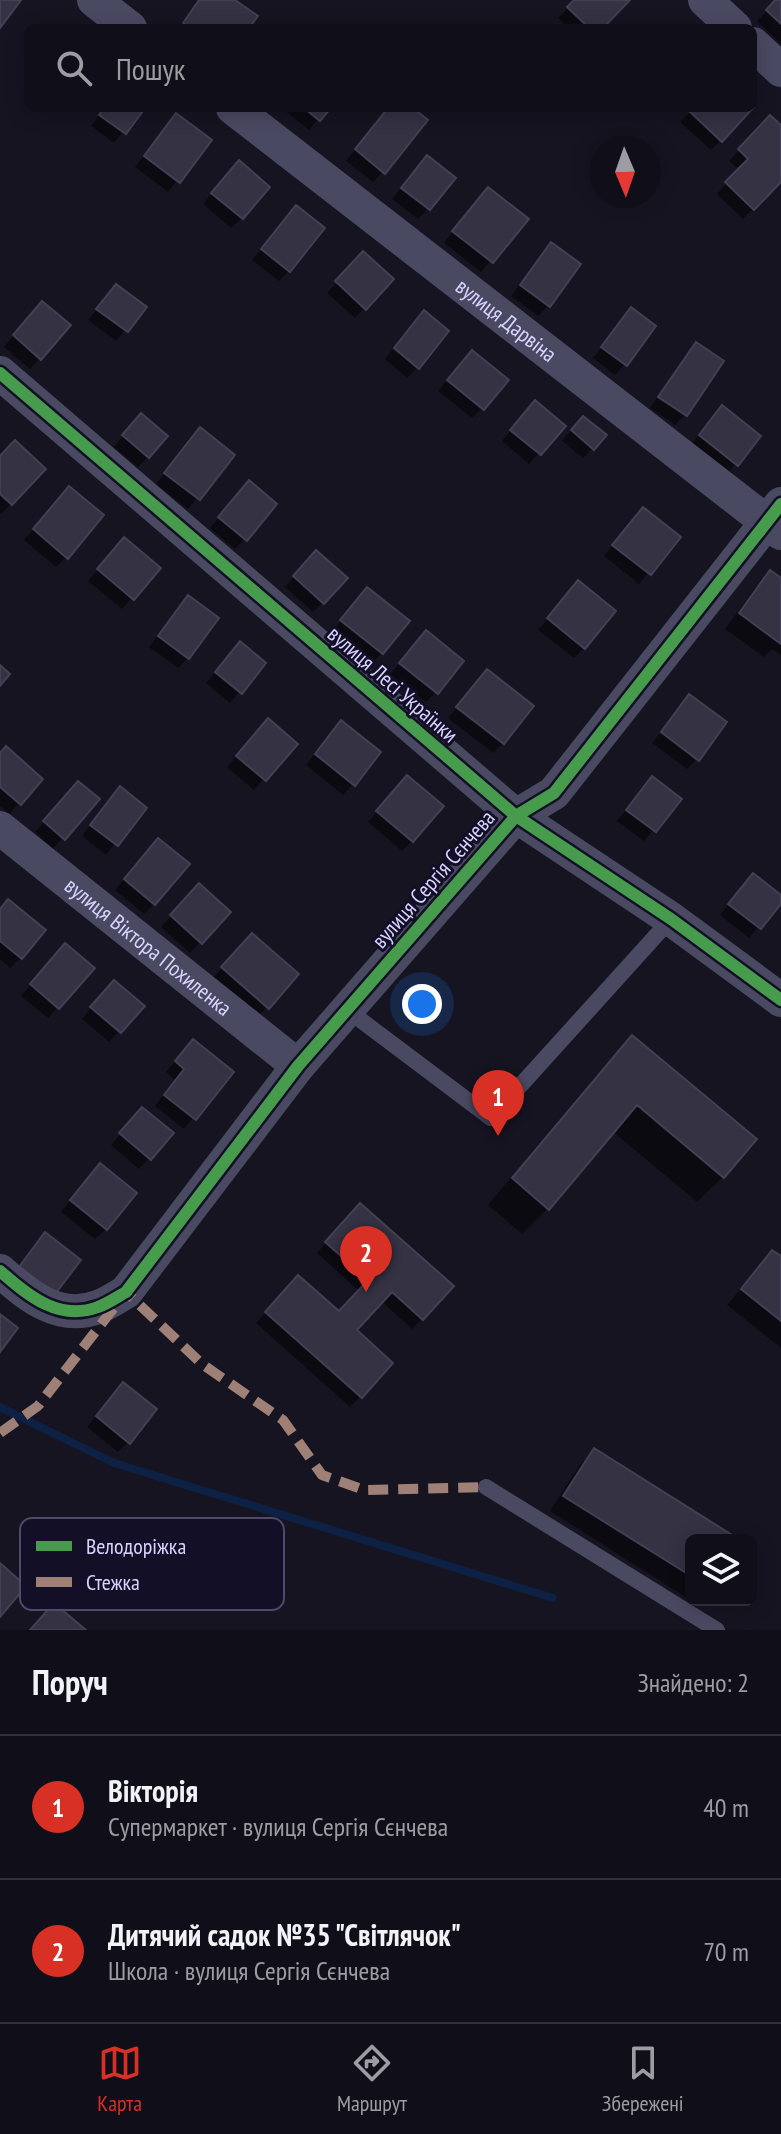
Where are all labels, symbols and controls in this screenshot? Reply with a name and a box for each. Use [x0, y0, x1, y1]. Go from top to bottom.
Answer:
search box [24, 24, 757, 112]
icon: search [52, 46, 96, 90]
text: Пошук [116, 49, 185, 88]
north arrow [589, 136, 661, 208]
street label: вулиця Дарвіна [450, 272, 563, 368]
street label: вулиця Лесі Українки [322, 620, 464, 748]
street label: вулиця Сергія Сєнчева [365, 804, 501, 954]
street label: вулиця Віктора Похиленка [59, 871, 238, 1022]
your location [402, 984, 442, 1024]
pin: 1 [472, 1070, 524, 1136]
pin: 2 [340, 1226, 392, 1292]
legend [20, 1518, 284, 1610]
text: Велодоріжка [86, 1532, 186, 1560]
map controls [685, 1534, 757, 1606]
button: layers [685, 1534, 757, 1606]
text: Стежка [86, 1568, 140, 1596]
text: Поруч [32, 1660, 108, 1704]
text: Знайдено: 2 [637, 1666, 749, 1699]
text: Вікторія [108, 1771, 198, 1810]
text: 1 [52, 1791, 64, 1824]
text: 40 m [703, 1791, 749, 1824]
text: Супермаркет · вулиця Сергія Сєнчева [108, 1810, 448, 1843]
text: Дитячий садок №35 "Світлячок" [108, 1915, 461, 1954]
text: 2 [52, 1935, 64, 1968]
text: 70 m [703, 1935, 749, 1968]
text: Школа · вулиця Сергія Сєнчева [108, 1954, 390, 1987]
tab: Карта [97, 2041, 142, 2117]
tab: Маршрут [337, 2041, 407, 2117]
tab: Збережені [602, 2041, 684, 2117]

